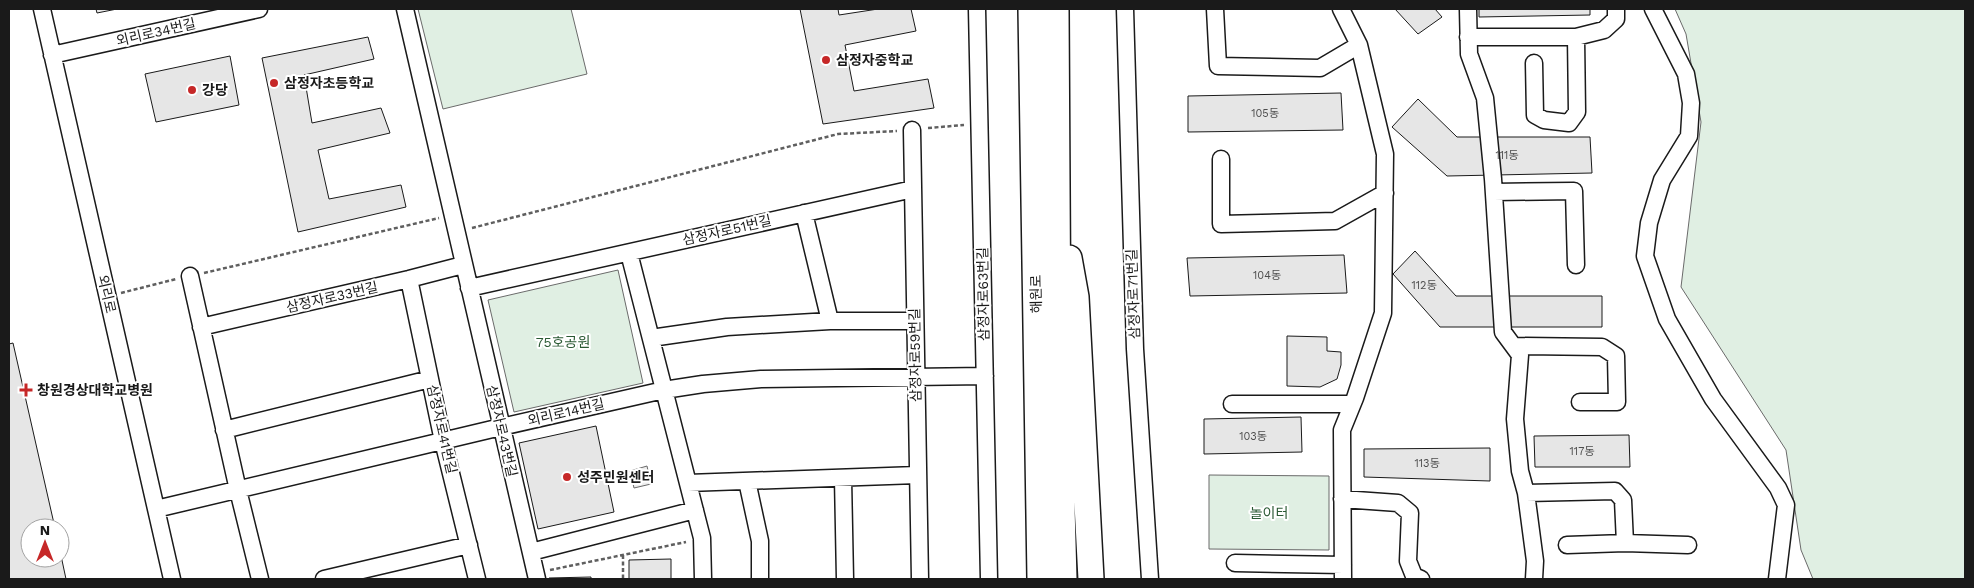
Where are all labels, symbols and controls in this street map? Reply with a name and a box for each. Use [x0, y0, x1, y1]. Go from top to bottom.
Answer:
street label: 외리로34번길 [115, 15, 197, 49]
place label: 삼정자중학교 [836, 52, 913, 68]
marker: 삼정자중학교 [820, 54, 832, 66]
place label: 삼정자초등학교 [284, 75, 374, 91]
marker: 삼정자초등학교 [268, 77, 280, 89]
place label: 강당 [202, 82, 228, 98]
marker: 강당 [186, 84, 198, 96]
house number: 105동 [1251, 107, 1279, 120]
house number: 111동 [1496, 149, 1519, 162]
street label: 삼정자로51번길 [681, 212, 773, 248]
street label: 삼정자로63번길 [974, 247, 992, 341]
street label: 삼정자로71번길 [1123, 248, 1143, 340]
house number: 104동 [1253, 269, 1281, 282]
street label: 외리로 [95, 273, 119, 315]
street label: 해원로 [1028, 274, 1044, 313]
street label: 삼정자로33번길 [285, 279, 379, 315]
house number: 112동 [1411, 279, 1437, 292]
street label: 삼정자로59번길 [906, 308, 924, 402]
park label: 75호공원 [536, 334, 590, 350]
place label: 창원경상대학교병원 [37, 382, 153, 398]
marker: 창원경상대학교병원 [19, 383, 33, 397]
street label: 삼정자로41번길 [424, 383, 460, 475]
street label: 삼정자로43번길 [484, 383, 520, 479]
street label: 외리로14번길 [526, 395, 606, 429]
house number: 103동 [1239, 430, 1267, 443]
house number: 117동 [1570, 445, 1594, 458]
house number: 113동 [1414, 457, 1440, 470]
place label: 성주민원센터 [577, 469, 654, 485]
marker: 성주민원센터 [561, 471, 573, 483]
park label: 놀이터 [1250, 505, 1288, 521]
north arrow [20, 518, 70, 568]
text: N [40, 522, 50, 538]

